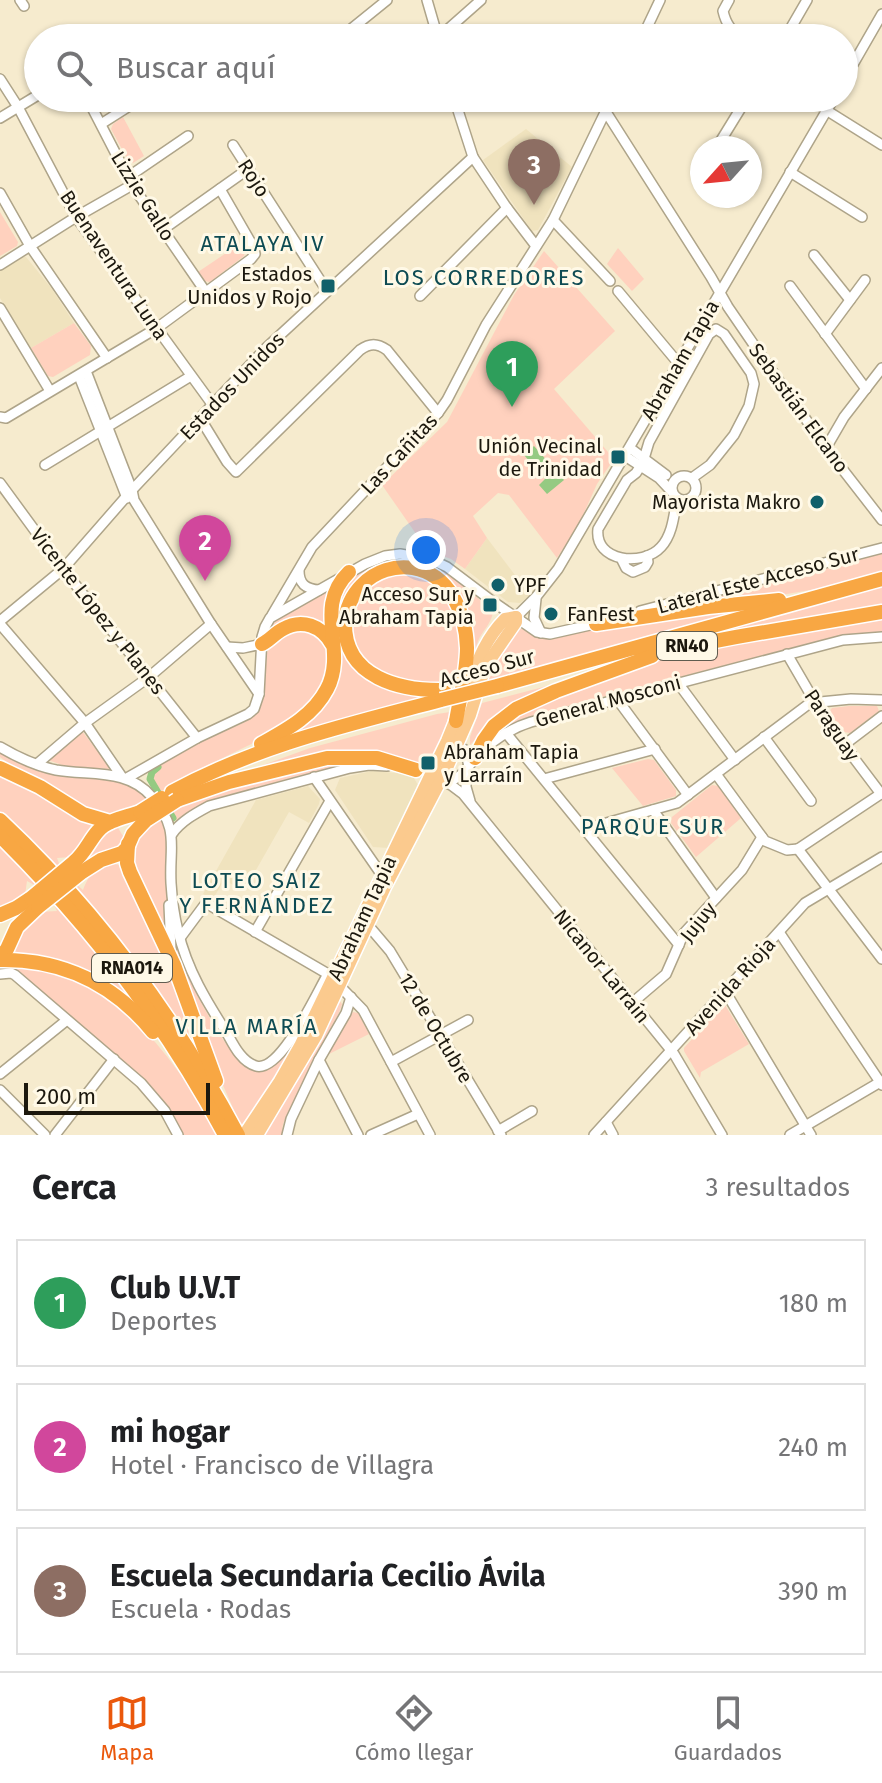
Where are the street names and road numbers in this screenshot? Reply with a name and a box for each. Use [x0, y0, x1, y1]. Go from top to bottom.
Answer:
street label: Lizzie Gallo [106, 147, 180, 245]
street label: Rojo [233, 154, 275, 202]
street label: Buenaventura Luna [55, 186, 173, 344]
street label: Abraham Tapia [636, 296, 724, 424]
street label: Estados Unidos [175, 327, 289, 445]
street label: Sebastián Elcano [744, 339, 854, 477]
street label: Las Cañitas [356, 409, 442, 499]
street label: Vicente López y Planes [26, 523, 170, 699]
street label: Lateral Este Acceso Sur [655, 541, 862, 618]
road number: RN40 [657, 632, 717, 660]
street label: Acceso Sur [437, 644, 537, 692]
street label: General Mosconi [533, 670, 683, 732]
street label: Paraguay [799, 685, 865, 766]
street label: Abraham Tapia [323, 852, 401, 984]
street label: Jujuy [675, 897, 721, 947]
street label: Nicanor Larraín [549, 904, 655, 1028]
street label: Avenida Rioja [680, 932, 780, 1040]
road number: RNA014 [92, 954, 172, 982]
street label: 12 de Octubre [394, 969, 478, 1087]

